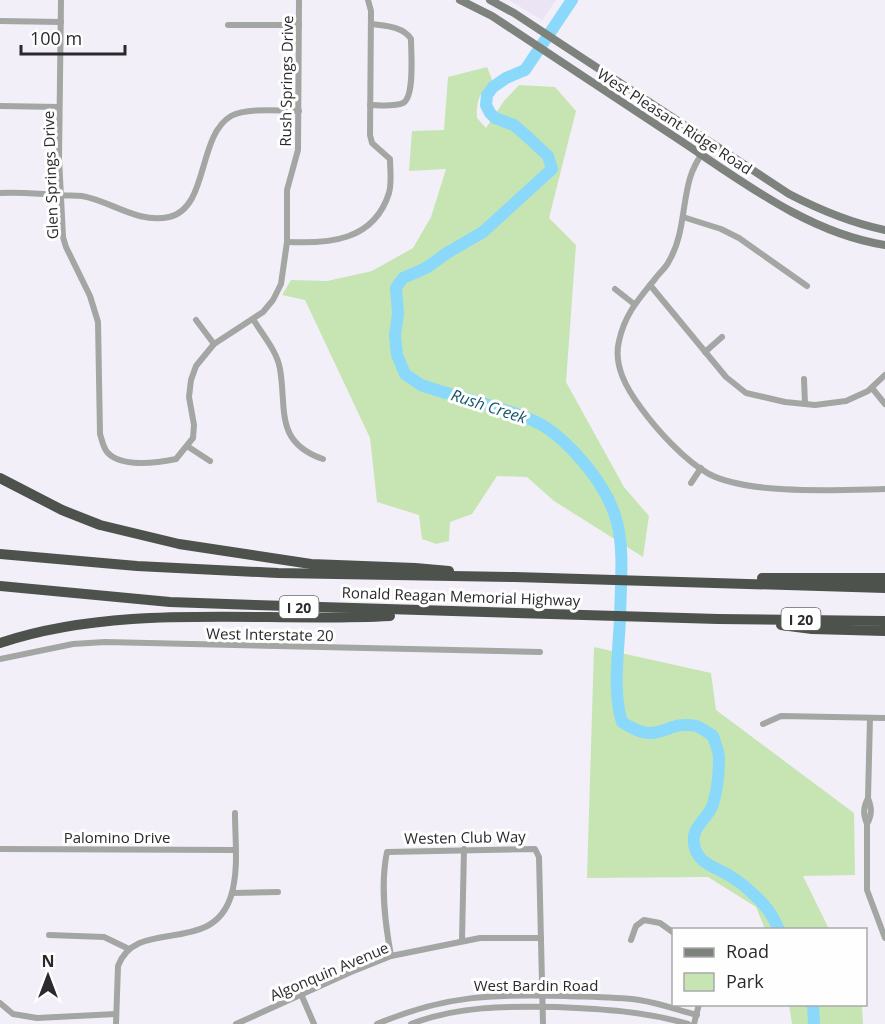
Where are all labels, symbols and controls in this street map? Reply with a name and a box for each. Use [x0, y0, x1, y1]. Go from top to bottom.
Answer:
street label: Rush Springs Drive [275, 15, 297, 147]
scale bar [21, 18, 124, 56]
text: 100 m [30, 26, 82, 50]
street label: West Pleasant Ridge Road [594, 63, 756, 179]
street label: Glen Springs Drive [38, 110, 62, 240]
water label: Rush Creek [448, 383, 531, 429]
street label: Ronald Reagan Memorial Highway [341, 582, 581, 610]
road number: I 20 [280, 596, 318, 618]
road number: I 20 [782, 608, 820, 630]
street label: West Interstate 20 [206, 623, 334, 645]
street label: Westen Club Way [404, 826, 526, 848]
street label: Palomino Drive [64, 827, 170, 847]
legend [672, 928, 867, 1006]
street label: Algonquin Avenue [267, 937, 391, 1005]
text: Road [726, 939, 769, 963]
north arrow [18, 946, 78, 1006]
text: N [41, 950, 55, 972]
text: Park [726, 969, 764, 993]
street label: West Bardin Road [474, 975, 598, 995]

